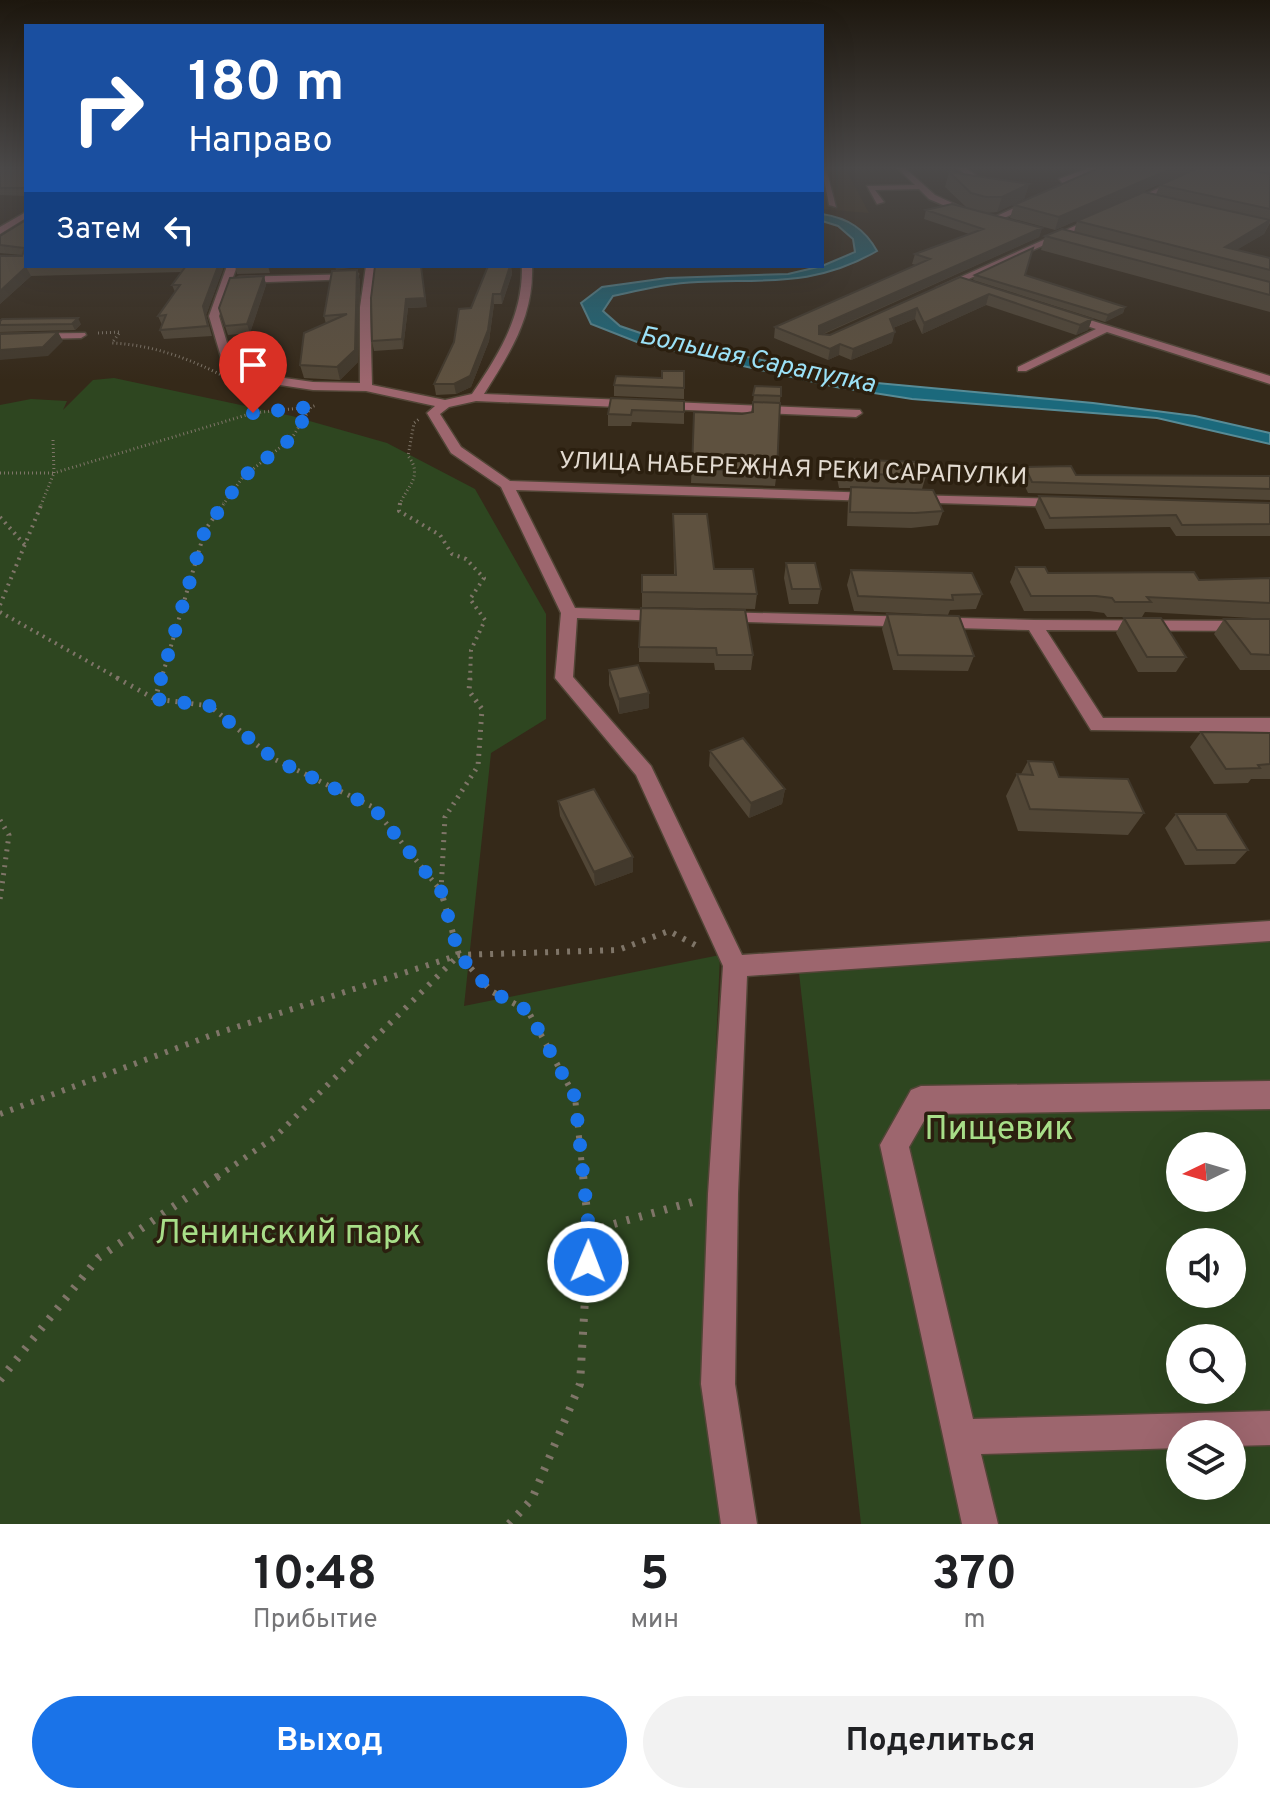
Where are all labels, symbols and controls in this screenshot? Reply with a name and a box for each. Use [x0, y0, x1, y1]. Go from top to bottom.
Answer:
text: 180 m [188, 50, 345, 120]
icon: right [56, 56, 160, 160]
text: Направо [188, 119, 333, 165]
icon: left [157, 208, 201, 252]
text: Затем [56, 212, 141, 249]
water label: Большая Сарапулка [636, 320, 878, 402]
pin [219, 331, 287, 413]
icon: arrive [231, 343, 275, 387]
street label: УЛИЦА НАБЕРЕЖНАЯ РЕКИ САРАПУЛКИ [558, 447, 1028, 493]
park label: Пищевик [924, 1109, 1074, 1152]
north arrow [1166, 1132, 1246, 1212]
map controls [1166, 1132, 1246, 1500]
park label: Ленинский парк [154, 1213, 422, 1256]
position arrow [546, 1220, 630, 1304]
button: sound [1166, 1228, 1246, 1308]
button: search [1166, 1324, 1246, 1404]
button: layers [1166, 1420, 1246, 1500]
text: 10:48 [253, 1546, 377, 1606]
text: 5 [640, 1546, 669, 1606]
text: 370 [932, 1546, 1017, 1606]
text: Прибытие [253, 1604, 378, 1637]
text: мин [630, 1604, 679, 1637]
text: m [963, 1604, 985, 1637]
button: Выход [32, 1696, 627, 1788]
button: Поделиться [643, 1696, 1238, 1788]

